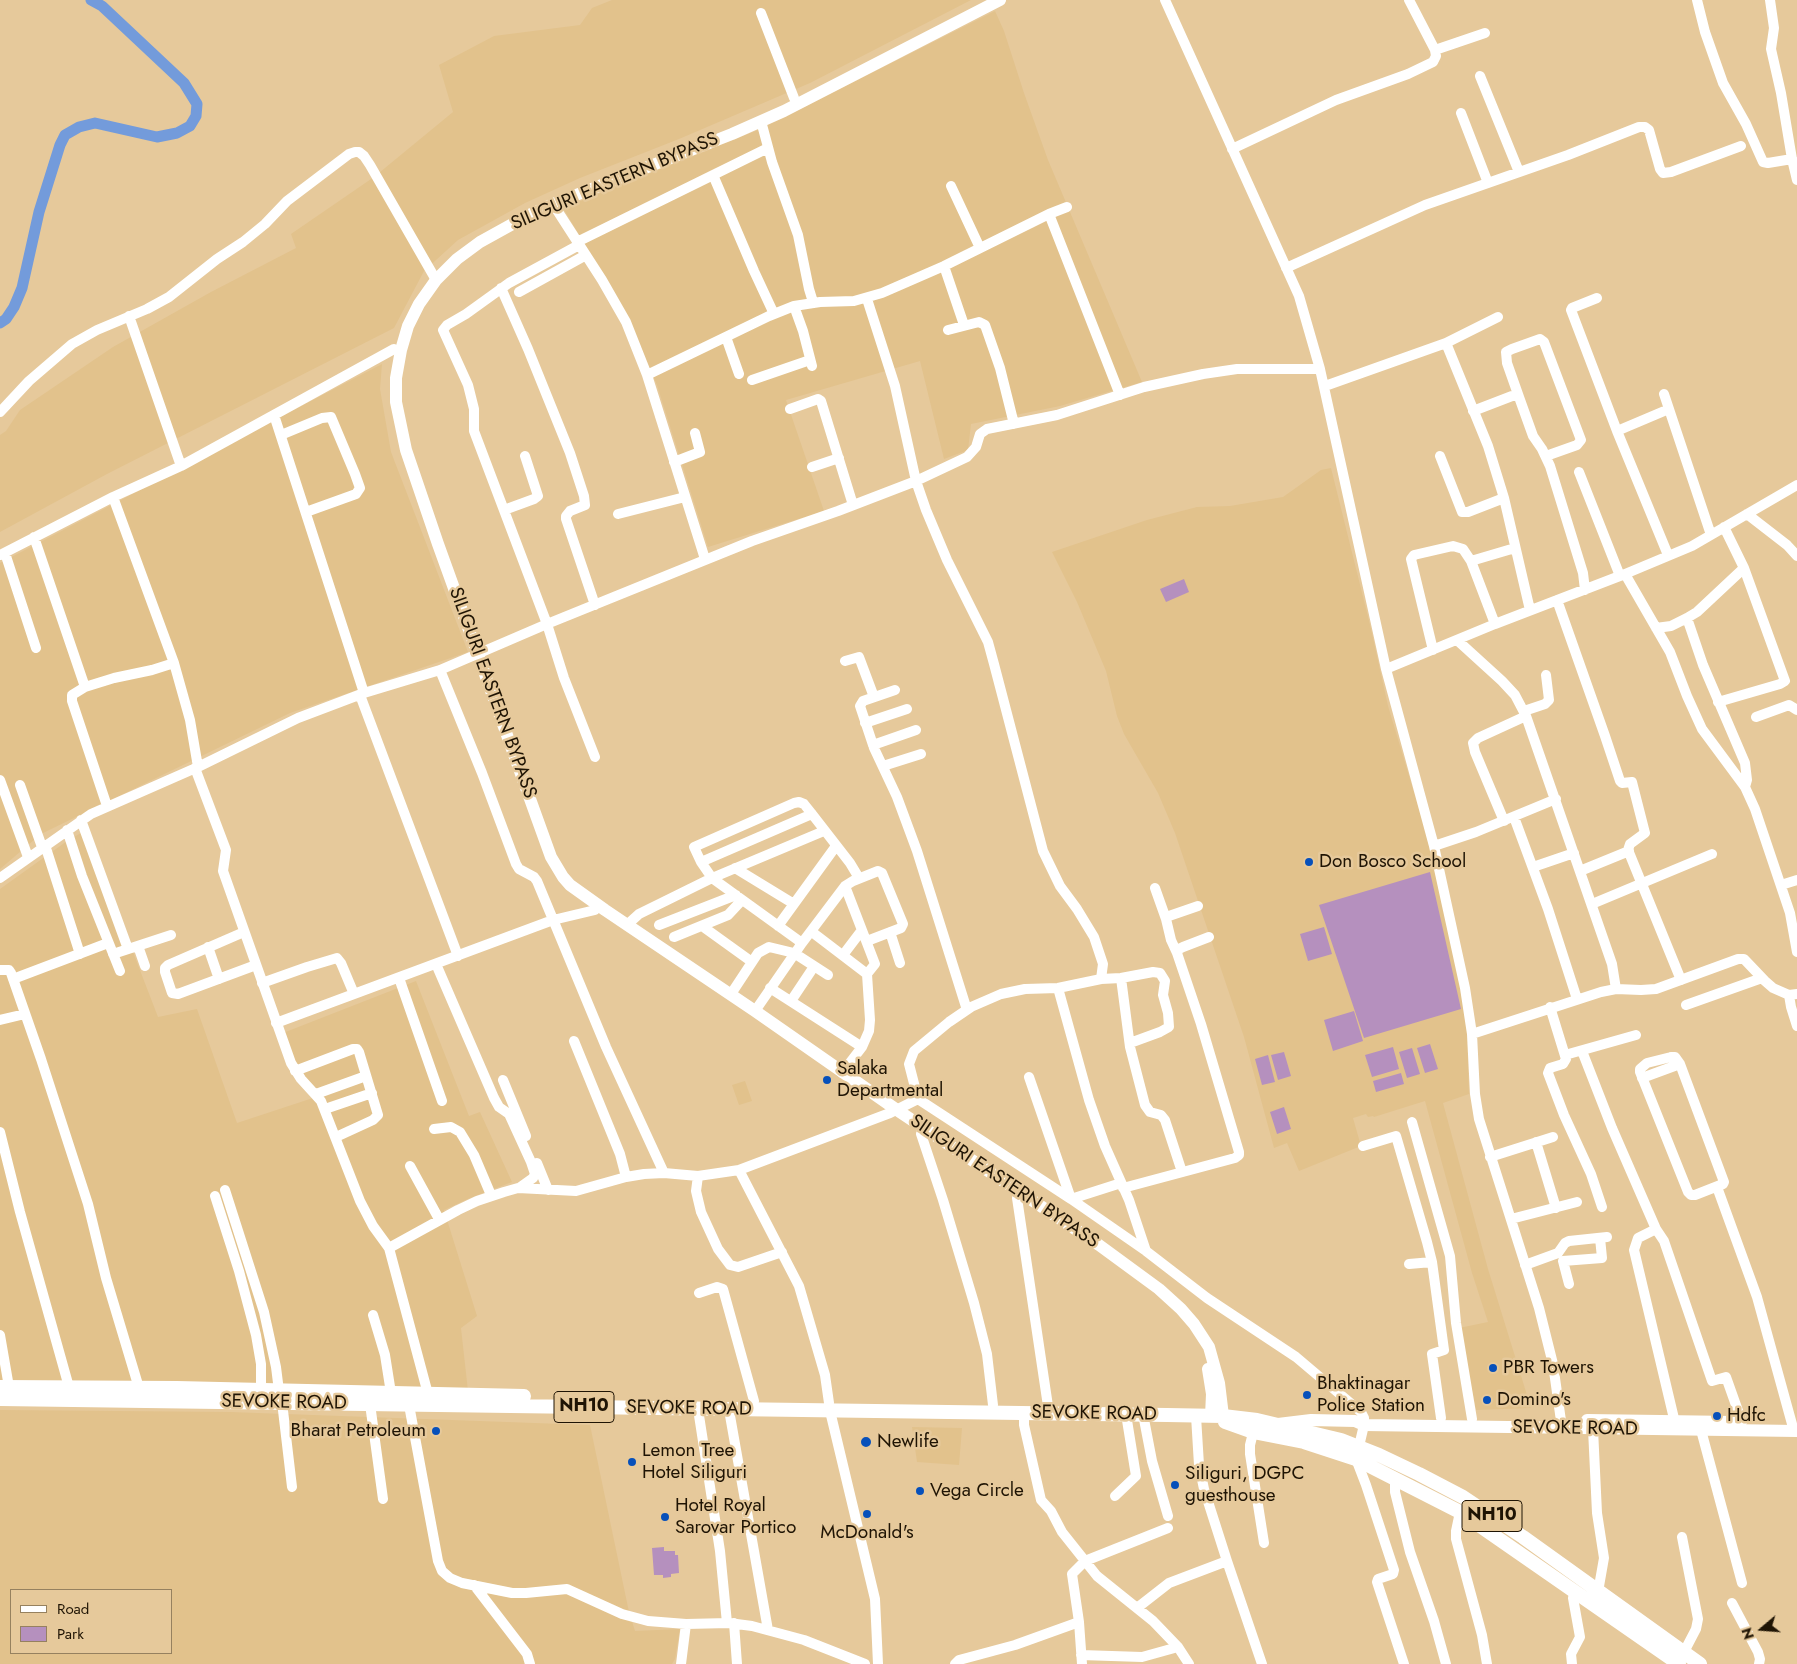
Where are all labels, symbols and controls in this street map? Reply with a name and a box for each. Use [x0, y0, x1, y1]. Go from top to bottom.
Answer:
street label: SILIGURI EASTERN BYPASS [508, 128, 722, 236]
street label: SILIGURI EASTERN BYPASS [443, 584, 541, 802]
place label: Don Bosco School [1319, 851, 1466, 873]
marker: Don Bosco School [1303, 856, 1315, 868]
place label: Salaka Departmental [837, 1058, 943, 1102]
marker: Salaka Departmental [821, 1074, 833, 1086]
street label: SILIGURI EASTERN BYPASS [905, 1110, 1103, 1254]
place label: PBR Towers [1503, 1357, 1594, 1379]
marker: PBR Towers [1487, 1362, 1499, 1374]
place label: Bhaktinagar Police Station [1317, 1373, 1425, 1417]
marker: Bhaktinagar Police Station [1301, 1389, 1313, 1401]
place label: Domino's [1497, 1389, 1571, 1411]
street label: SEVOKE ROAD [221, 1391, 347, 1415]
road number: NH10 [554, 1391, 614, 1422]
marker: Domino's [1481, 1394, 1493, 1406]
street label: SEVOKE ROAD [626, 1397, 752, 1421]
street label: SEVOKE ROAD [1031, 1402, 1157, 1426]
place label: Hdfc [1727, 1405, 1766, 1427]
marker: Hdfc [1711, 1410, 1723, 1422]
street label: SEVOKE ROAD [1512, 1417, 1638, 1441]
place label: Bharat Petroleum [291, 1420, 426, 1442]
marker: Bharat Petroleum [430, 1425, 442, 1437]
place label: Newlife [877, 1431, 939, 1453]
marker: Newlife [859, 1435, 873, 1449]
place label: Lemon Tree Hotel Siliguri [642, 1440, 747, 1484]
marker: Lemon Tree Hotel Siliguri [626, 1456, 638, 1468]
place label: Siliguri, DGPC guesthouse [1185, 1463, 1305, 1507]
marker: Siliguri, DGPC guesthouse [1169, 1479, 1181, 1491]
place label: Vega Circle [930, 1480, 1024, 1502]
marker: Vega Circle [914, 1485, 926, 1497]
place label: Hotel Royal Sarovar Portico [675, 1495, 796, 1539]
road number: NH10 [1462, 1500, 1522, 1532]
marker: McDonald's [861, 1508, 873, 1520]
marker: Hotel Royal Sarovar Portico [659, 1511, 671, 1523]
place label: McDonald's [820, 1522, 914, 1544]
legend [10, 1589, 172, 1654]
text: Road [57, 1598, 89, 1620]
north arrow [1737, 1604, 1787, 1654]
text: Park [57, 1623, 84, 1645]
text: N [1737, 1625, 1759, 1642]

